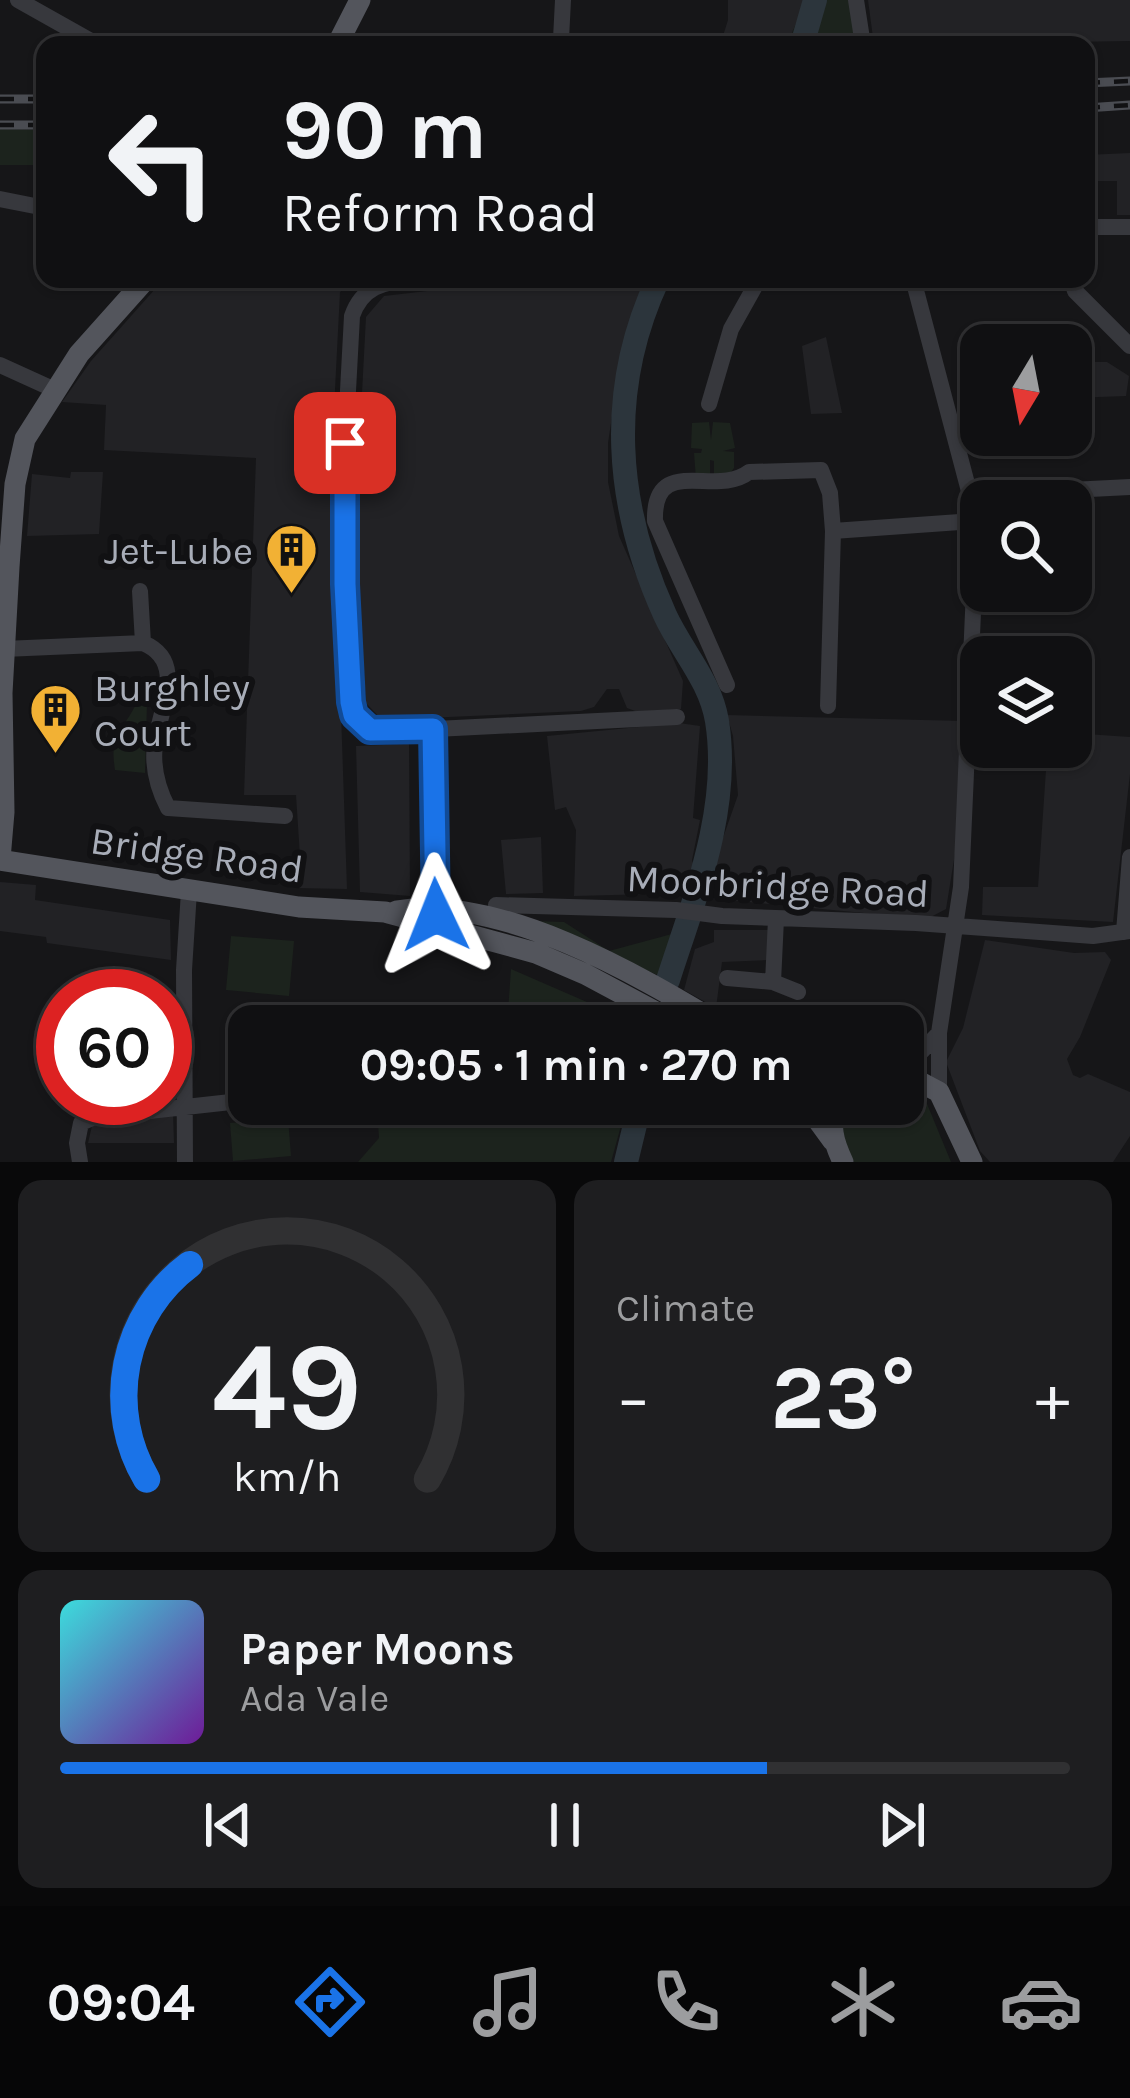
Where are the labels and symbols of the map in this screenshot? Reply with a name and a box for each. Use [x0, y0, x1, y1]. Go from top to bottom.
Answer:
north arrow [960, 324, 1092, 456]
pin [294, 392, 396, 494]
building icon: Jet-Lube [264, 522, 320, 596]
place label: Jet-Lube [104, 528, 253, 574]
place label: Burghley Court [94, 665, 250, 756]
building icon: Burghley Court [27, 681, 83, 755]
street label: Bridge Road [88, 817, 306, 893]
position arrow [373, 852, 499, 978]
street label: Moorbridge Road [626, 855, 930, 917]
speed limit sign: 60 [36, 969, 192, 1125]

